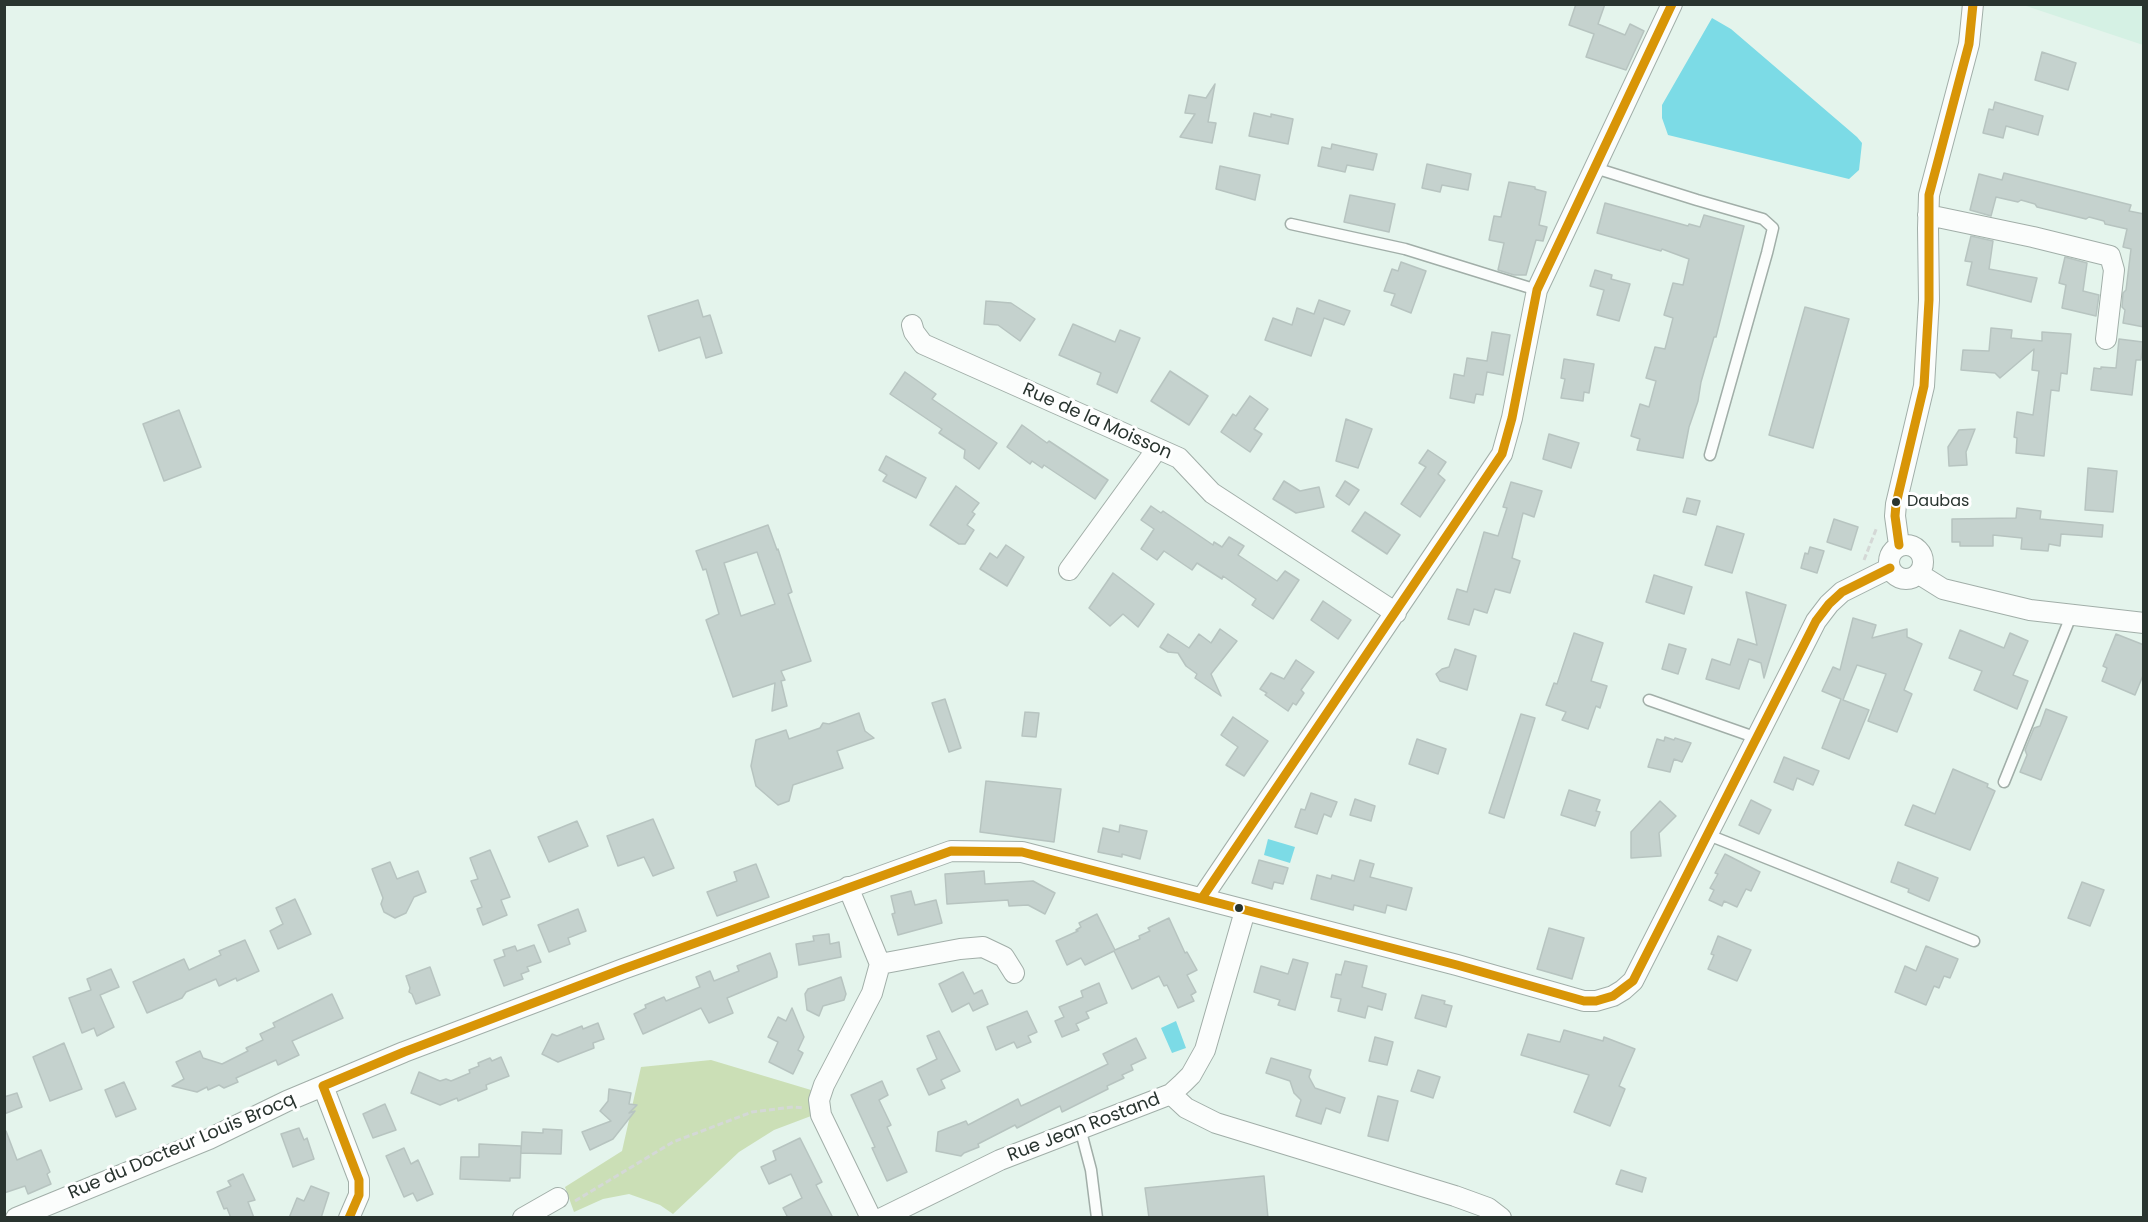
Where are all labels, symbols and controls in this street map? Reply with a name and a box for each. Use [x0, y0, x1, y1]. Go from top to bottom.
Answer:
street label: Rue de la Moisson [1019, 379, 1175, 465]
place label: Daubas [1907, 492, 1969, 512]
marker: Daubas [1890, 496, 1902, 508]
unlabelled marker [1233, 902, 1245, 914]
street label: Rue du Docteur Louis Brocq [65, 1089, 299, 1205]
street label: Rue Jean Rostand [1005, 1089, 1163, 1167]

